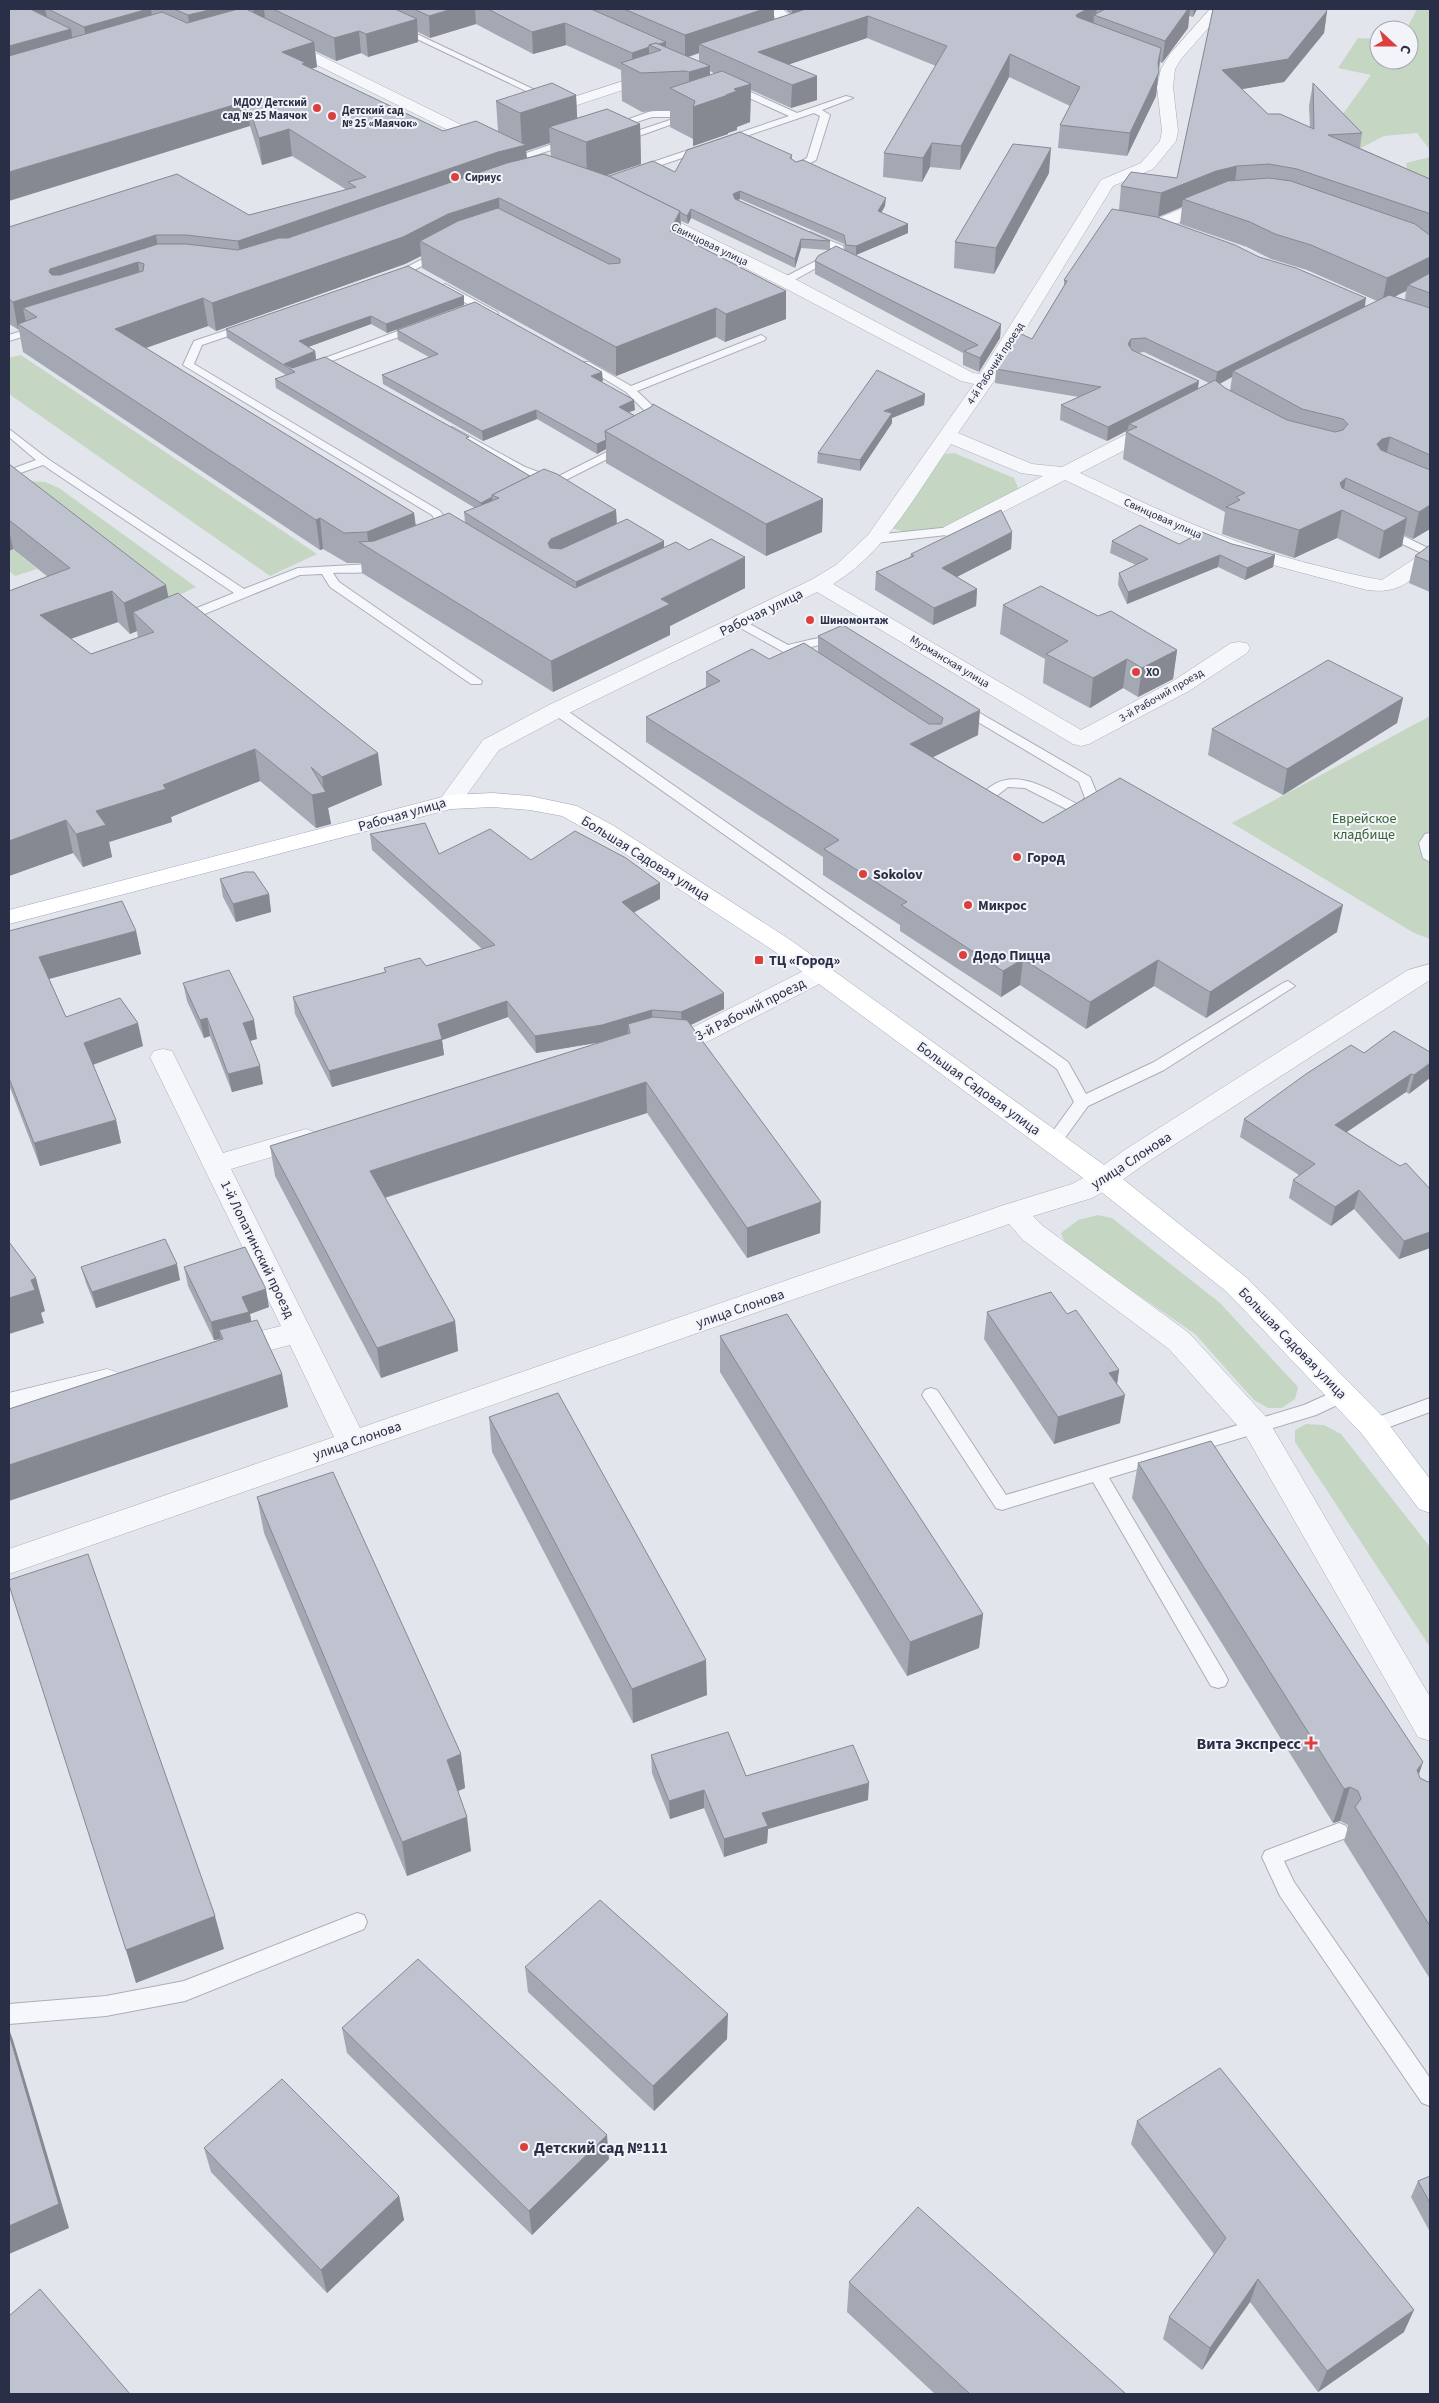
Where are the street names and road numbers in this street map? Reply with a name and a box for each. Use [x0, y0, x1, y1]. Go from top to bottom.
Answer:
street label: Свинцовая улица [669, 219, 751, 270]
street label: 4-й Рабочий проезд [963, 319, 1028, 407]
street label: Свинцовая улица [1121, 494, 1204, 542]
street label: Рабочая улица [716, 584, 807, 642]
street label: Мурманская улица [907, 632, 992, 691]
street label: 3-й Рабочий проезд [1116, 665, 1206, 726]
street label: Рабочая улица [356, 793, 449, 837]
street label: Большая Садовая улица [577, 811, 714, 907]
street label: 3-й Рабочий проезд [692, 973, 810, 1046]
street label: Большая Садовая улица [912, 1037, 1044, 1141]
street label: улица Слонова [1087, 1127, 1176, 1194]
street label: 1-й Лопатинский проезд [215, 1177, 299, 1322]
street label: Большая Садовая улица [1233, 1283, 1351, 1404]
street label: улица Слонова [694, 1284, 787, 1333]
street label: улица Слонова [311, 1416, 404, 1465]

